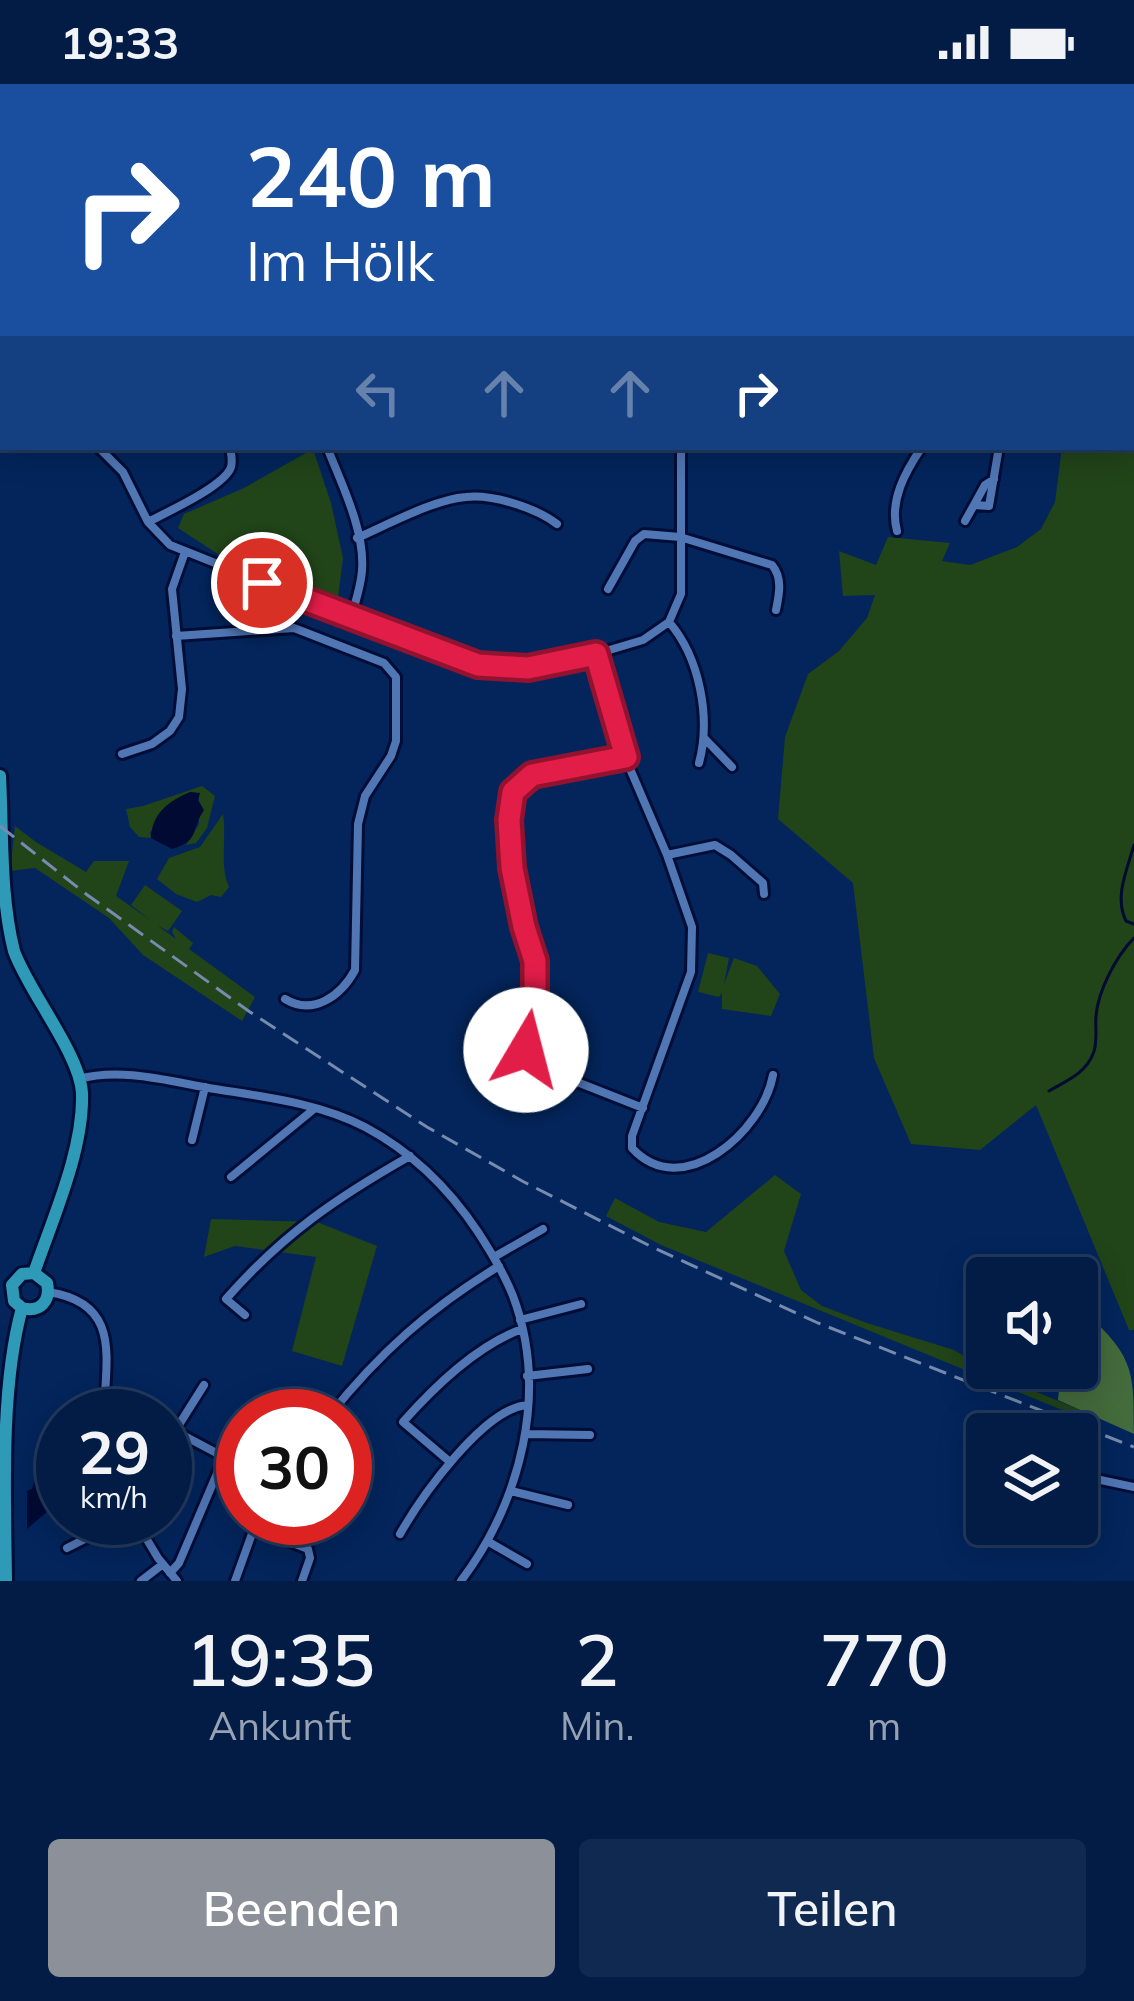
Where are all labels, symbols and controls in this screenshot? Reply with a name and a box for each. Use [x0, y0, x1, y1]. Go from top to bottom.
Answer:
text: 19:33 [60, 14, 179, 70]
text: 240 m [246, 123, 496, 228]
icon: right [48, 132, 204, 288]
text: Im Hölk [246, 227, 434, 295]
icon: left [345, 360, 411, 426]
icon: ahead [471, 360, 537, 426]
icon: ahead [597, 360, 663, 426]
icon: right [723, 360, 789, 426]
pin [211, 532, 313, 634]
icon: arrive [229, 550, 295, 616]
position arrow [463, 987, 589, 1113]
map controls [966, 1257, 1098, 1545]
button: sound [966, 1257, 1098, 1389]
speed limit sign: 30 [216, 1389, 372, 1545]
button: layers [966, 1413, 1098, 1545]
text: 29 [78, 1414, 150, 1489]
text: km/h [80, 1478, 148, 1516]
text: 19:35 [185, 1614, 375, 1704]
text: 2 [576, 1614, 619, 1704]
text: 770 [819, 1614, 949, 1704]
text: Ankunft [209, 1701, 351, 1750]
text: Min. [560, 1701, 634, 1750]
text: m [867, 1701, 901, 1750]
button: Beenden [48, 1839, 555, 1977]
button: Teilen [579, 1839, 1086, 1977]

